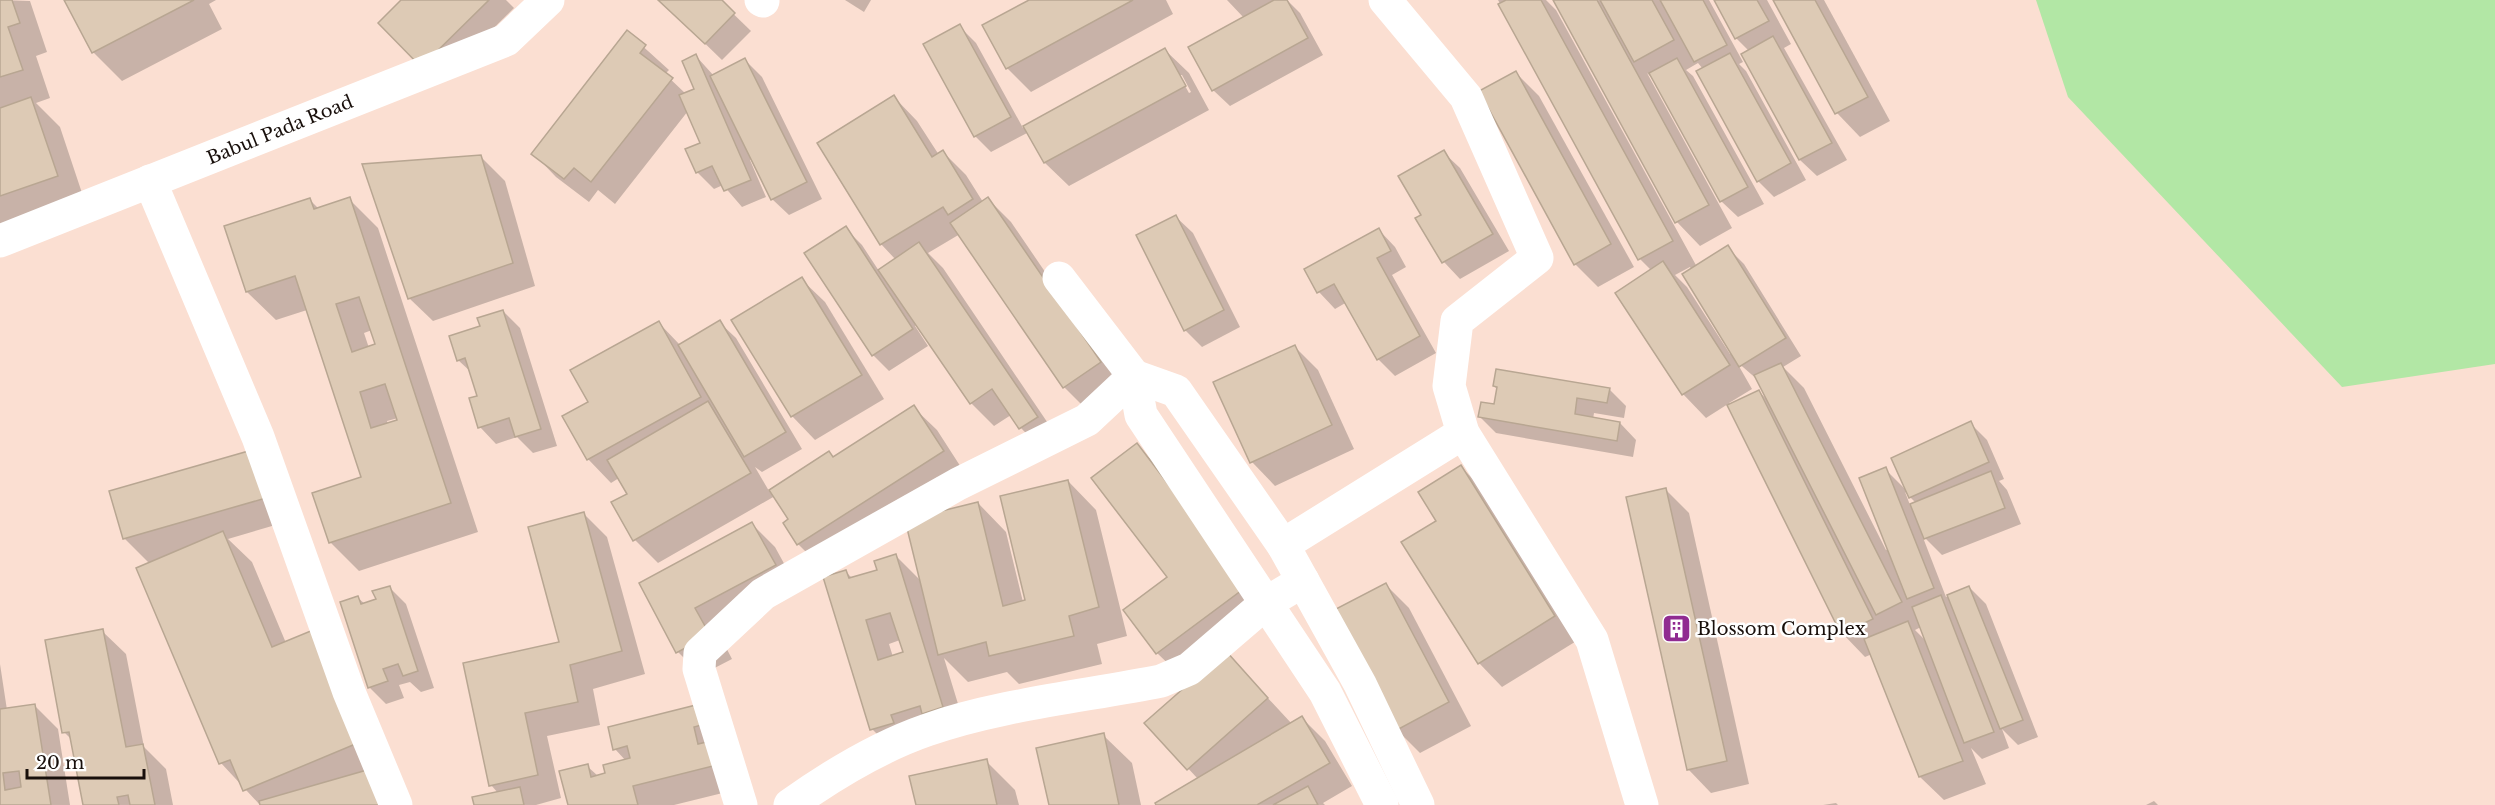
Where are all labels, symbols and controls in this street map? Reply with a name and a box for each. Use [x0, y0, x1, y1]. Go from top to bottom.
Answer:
street label: Babul Pada Road [204, 91, 356, 169]
building icon: Blossom Complex [1660, 613, 1692, 645]
place label: Blossom Complex [1697, 618, 1866, 640]
scale bar [27, 742, 144, 780]
text: 20 m [36, 752, 84, 774]

